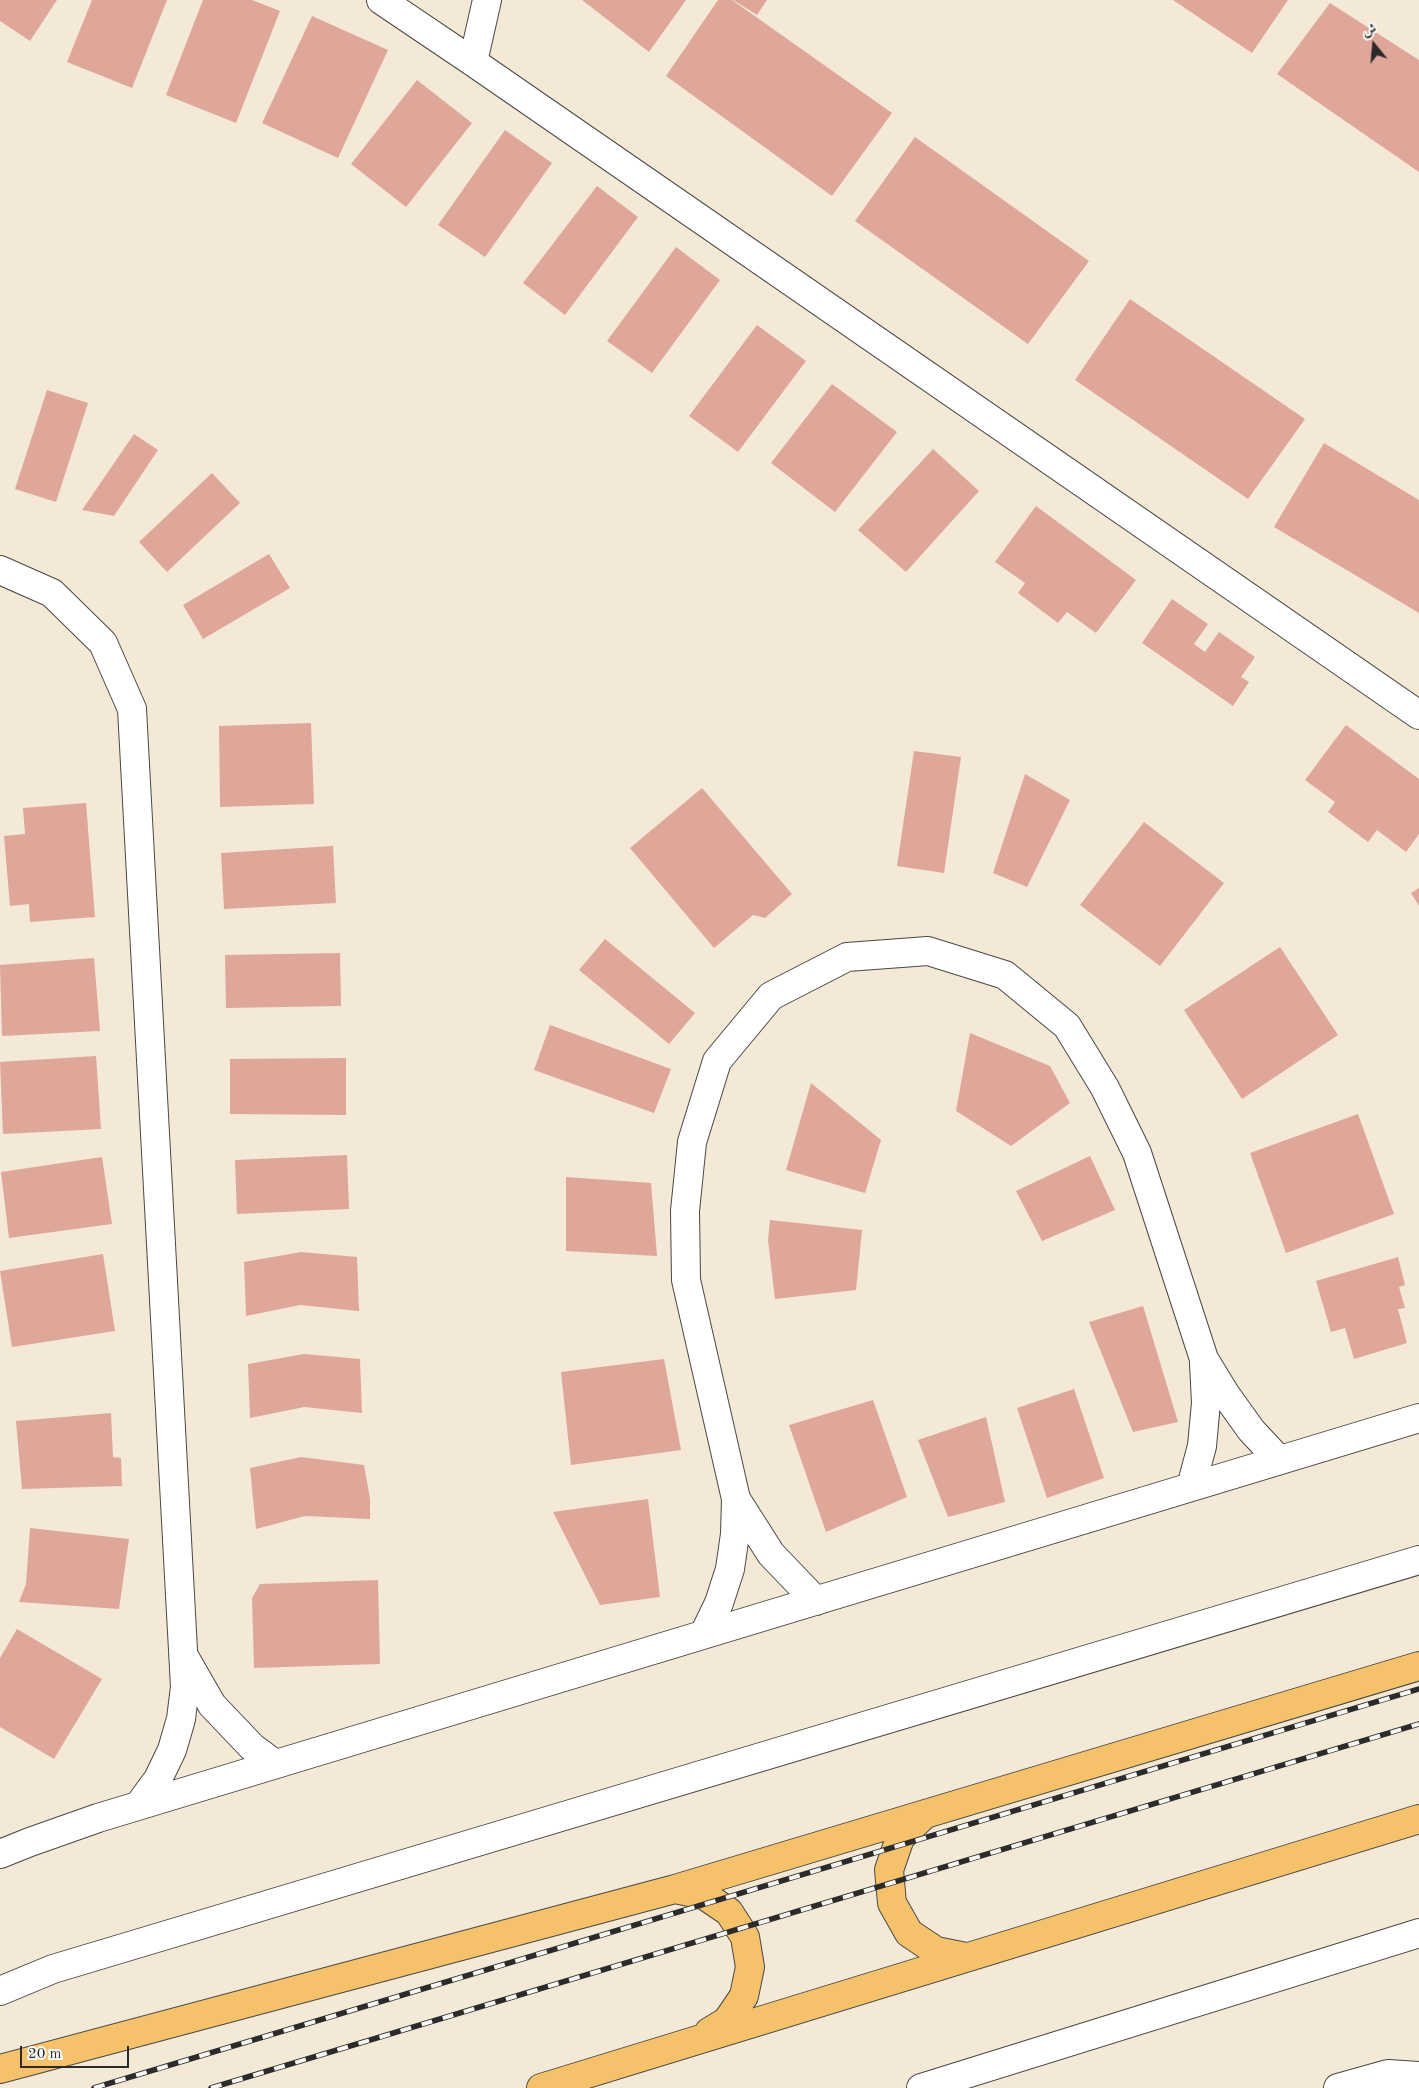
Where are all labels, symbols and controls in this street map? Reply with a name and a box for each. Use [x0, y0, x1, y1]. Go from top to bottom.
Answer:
north arrow [1349, 20, 1399, 70]
text: ش [1361, 22, 1378, 39]
scale bar [22, 2036, 131, 2068]
text: 20 m [28, 2047, 62, 2062]

